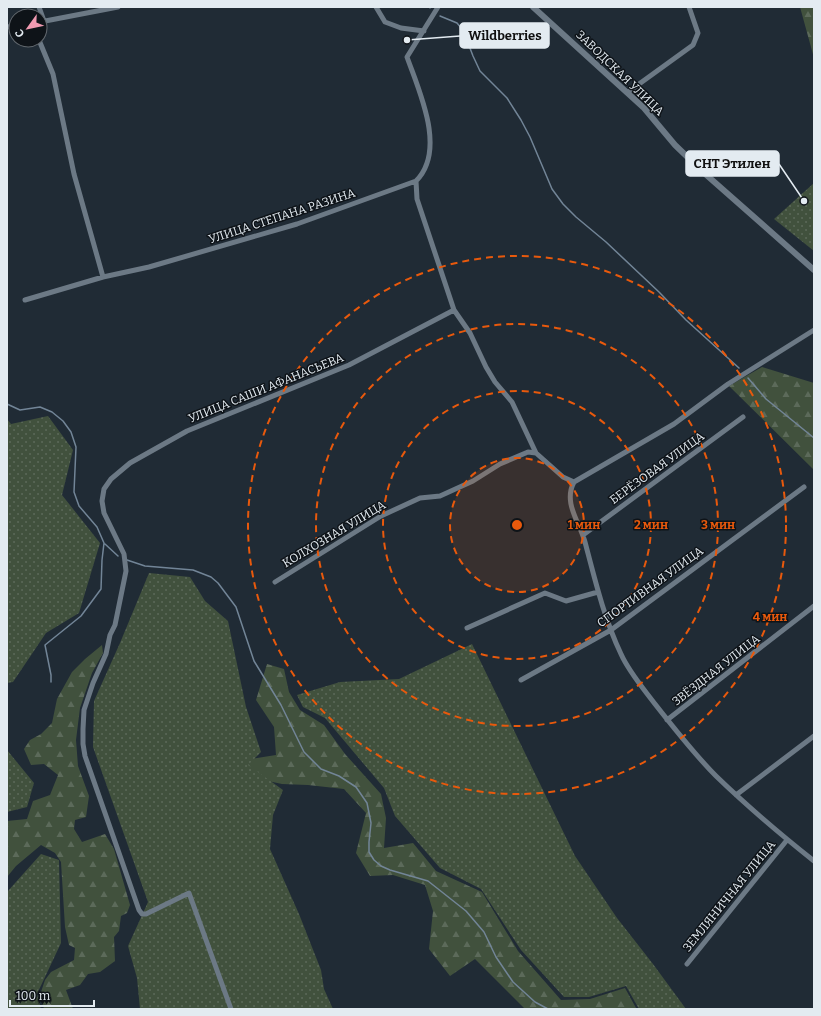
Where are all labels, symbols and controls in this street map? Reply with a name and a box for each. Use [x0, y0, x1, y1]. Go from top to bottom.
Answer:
north arrow [8, 8, 48, 48]
callout: Wildberries [460, 23, 549, 48]
text: С [13, 27, 27, 40]
street label: ЗАВОДСКАЯ УЛИЦА [573, 27, 667, 119]
text: Wildberries [468, 28, 542, 43]
callout: СНТ Этилен [686, 151, 779, 176]
text: СНТ Этилен [694, 156, 771, 171]
street label: УЛИЦА СТЕПАНА РАЗИНА [207, 186, 358, 246]
street label: УЛИЦА САШИ АФАНАСЬЕВА [186, 350, 346, 426]
street label: БЕРЁЗОВАЯ УЛИЦА [606, 428, 707, 507]
street label: КОЛХОЗНАЯ УЛИЦА [280, 497, 389, 570]
centre of rings [510, 518, 524, 532]
text: 1 мин [568, 518, 600, 532]
text: 2 мин [634, 518, 668, 532]
text: 3 мин [701, 518, 735, 532]
street label: СПОРТИВНАЯ УЛИЦА [594, 544, 706, 630]
text: 4 мин [753, 610, 787, 624]
street label: ЗВЁЗДНАЯ УЛИЦА [669, 630, 763, 708]
street label: ЗЕМЛЯНИЧНАЯ УЛИЦА [680, 837, 778, 954]
scale bar [10, 982, 94, 1008]
text: 100 m [16, 989, 51, 1003]

